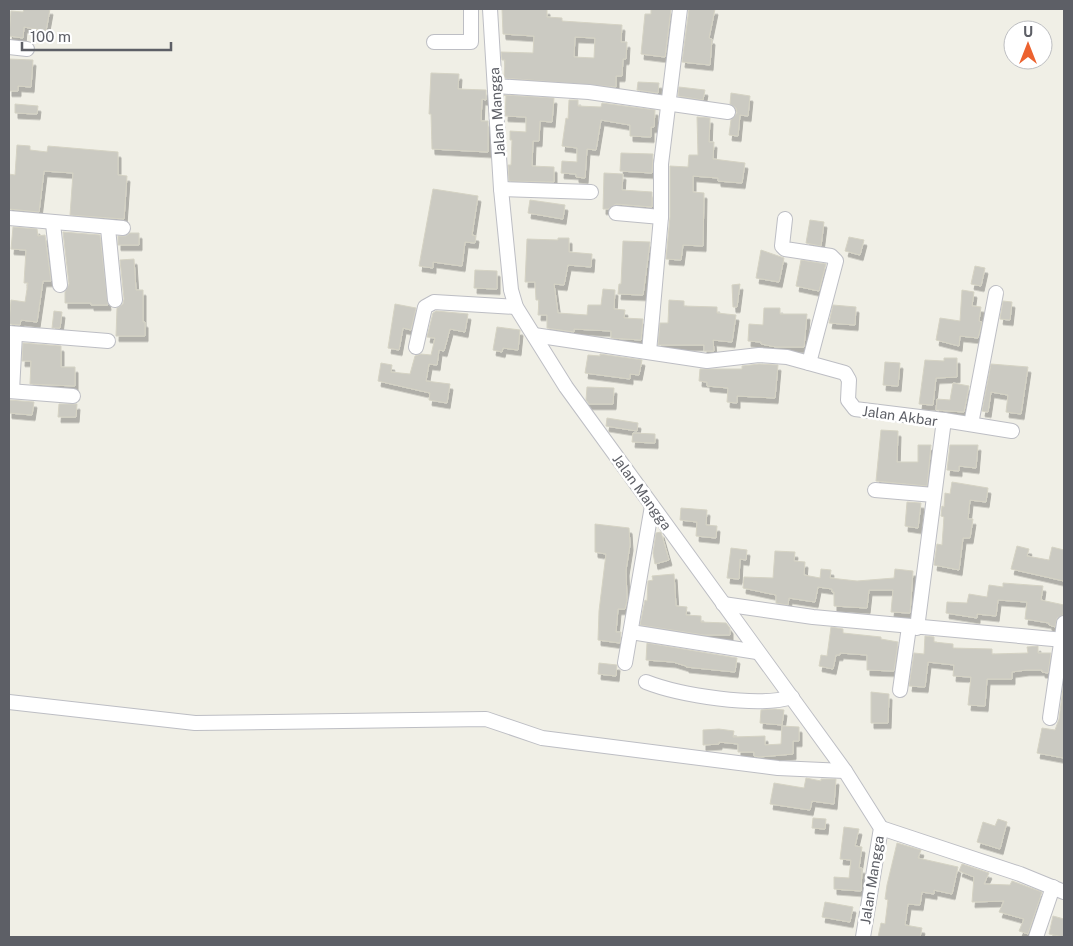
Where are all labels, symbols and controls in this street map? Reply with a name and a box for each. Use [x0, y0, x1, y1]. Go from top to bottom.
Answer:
scale bar [22, 20, 171, 52]
north arrow [1003, 20, 1053, 70]
text: U [1023, 24, 1033, 40]
text: 100 m [30, 28, 71, 45]
street label: Jalan Mangga [486, 67, 508, 157]
street label: Jalan Akbar [861, 403, 939, 429]
street label: Jalan Mangga [609, 451, 675, 533]
street label: Jalan Mangga [857, 835, 887, 925]

